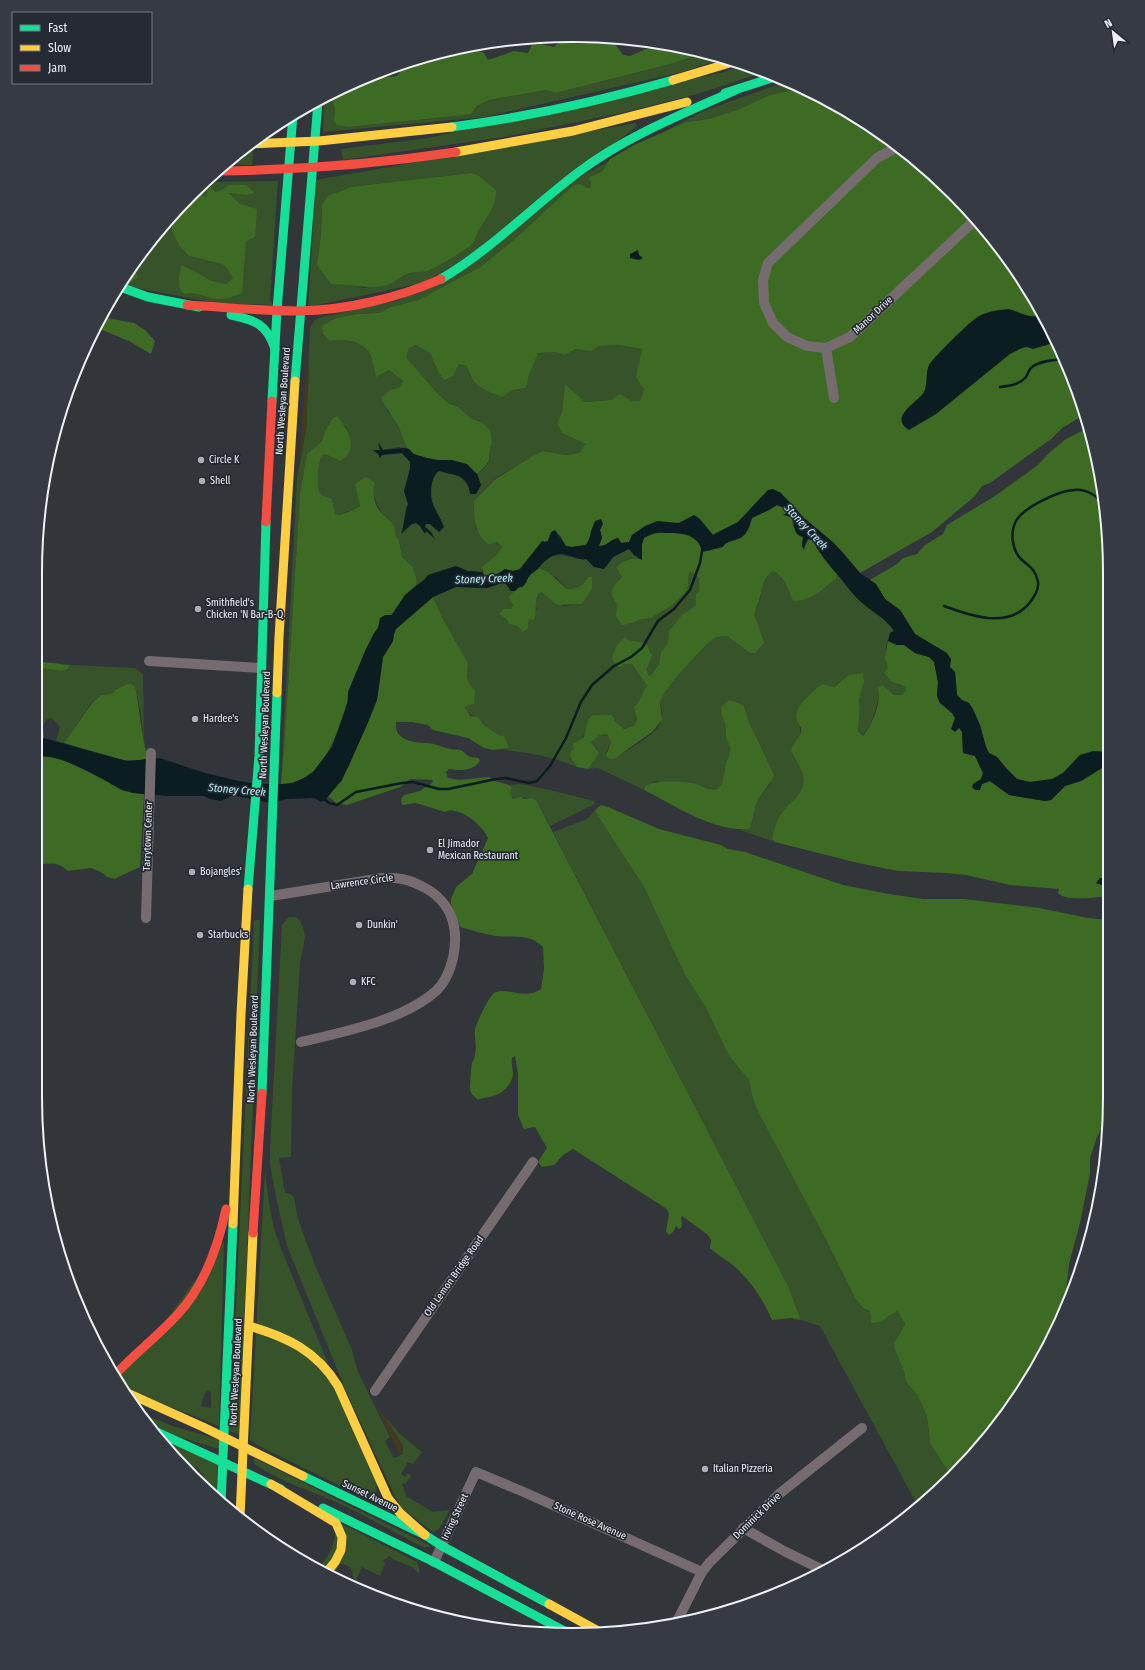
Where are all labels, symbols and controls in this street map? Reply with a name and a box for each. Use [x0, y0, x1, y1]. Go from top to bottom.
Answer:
legend [12, 12, 152, 84]
north arrow [1093, 12, 1133, 52]
text: N [1102, 16, 1114, 31]
text: Fast [48, 21, 67, 35]
text: Slow [48, 41, 71, 55]
text: Jam [48, 61, 66, 75]
street label: Manor Drive [851, 294, 895, 336]
street label: North Wesleyan Boulevard [273, 347, 293, 455]
place label: Circle K [209, 454, 240, 466]
marker: Circle K [196, 455, 206, 465]
place label: Shell [210, 475, 231, 487]
marker: Shell [197, 476, 207, 486]
water label: Stoney Creek [781, 501, 831, 553]
water label: Stoney Creek [454, 571, 514, 587]
place label: Smithfield's Chicken 'N Bar-B-Q [206, 597, 284, 621]
marker: Smithfield's Chicken 'N Bar-B-Q [193, 604, 203, 614]
street label: North Wesleyan Boulevard [257, 671, 273, 779]
place label: Hardee's [203, 713, 239, 725]
marker: Hardee's [190, 714, 200, 724]
water label: Stoney Creek [207, 781, 267, 799]
street label: Tarrytown Center [141, 800, 155, 871]
place label: El Jimador Mexican Restaurant [438, 838, 519, 862]
marker: El Jimador Mexican Restaurant [425, 845, 435, 855]
place label: Bojangles' [200, 866, 242, 878]
marker: Bojangles' [187, 867, 197, 877]
street label: Lawrence Circle [330, 872, 394, 892]
place label: Dunkin' [367, 919, 398, 931]
marker: Dunkin' [354, 920, 364, 930]
place label: Starbucks [208, 929, 248, 941]
marker: Starbucks [195, 930, 205, 940]
place label: KFC [361, 976, 376, 988]
marker: KFC [348, 977, 358, 987]
street label: North Wesleyan Boulevard [245, 995, 261, 1103]
street label: Old Lemon Bridge Road [422, 1233, 486, 1319]
street label: North Wesleyan Boulevard [227, 1318, 245, 1426]
place label: Italian Pizzeria [713, 1463, 773, 1475]
marker: Italian Pizzeria [700, 1464, 710, 1474]
street label: Sunset Avenue [340, 1477, 400, 1515]
street label: Dominick Drive [731, 1490, 783, 1542]
street label: Irving Street [439, 1491, 471, 1542]
street label: Stone Rose Avenue [552, 1500, 628, 1542]

